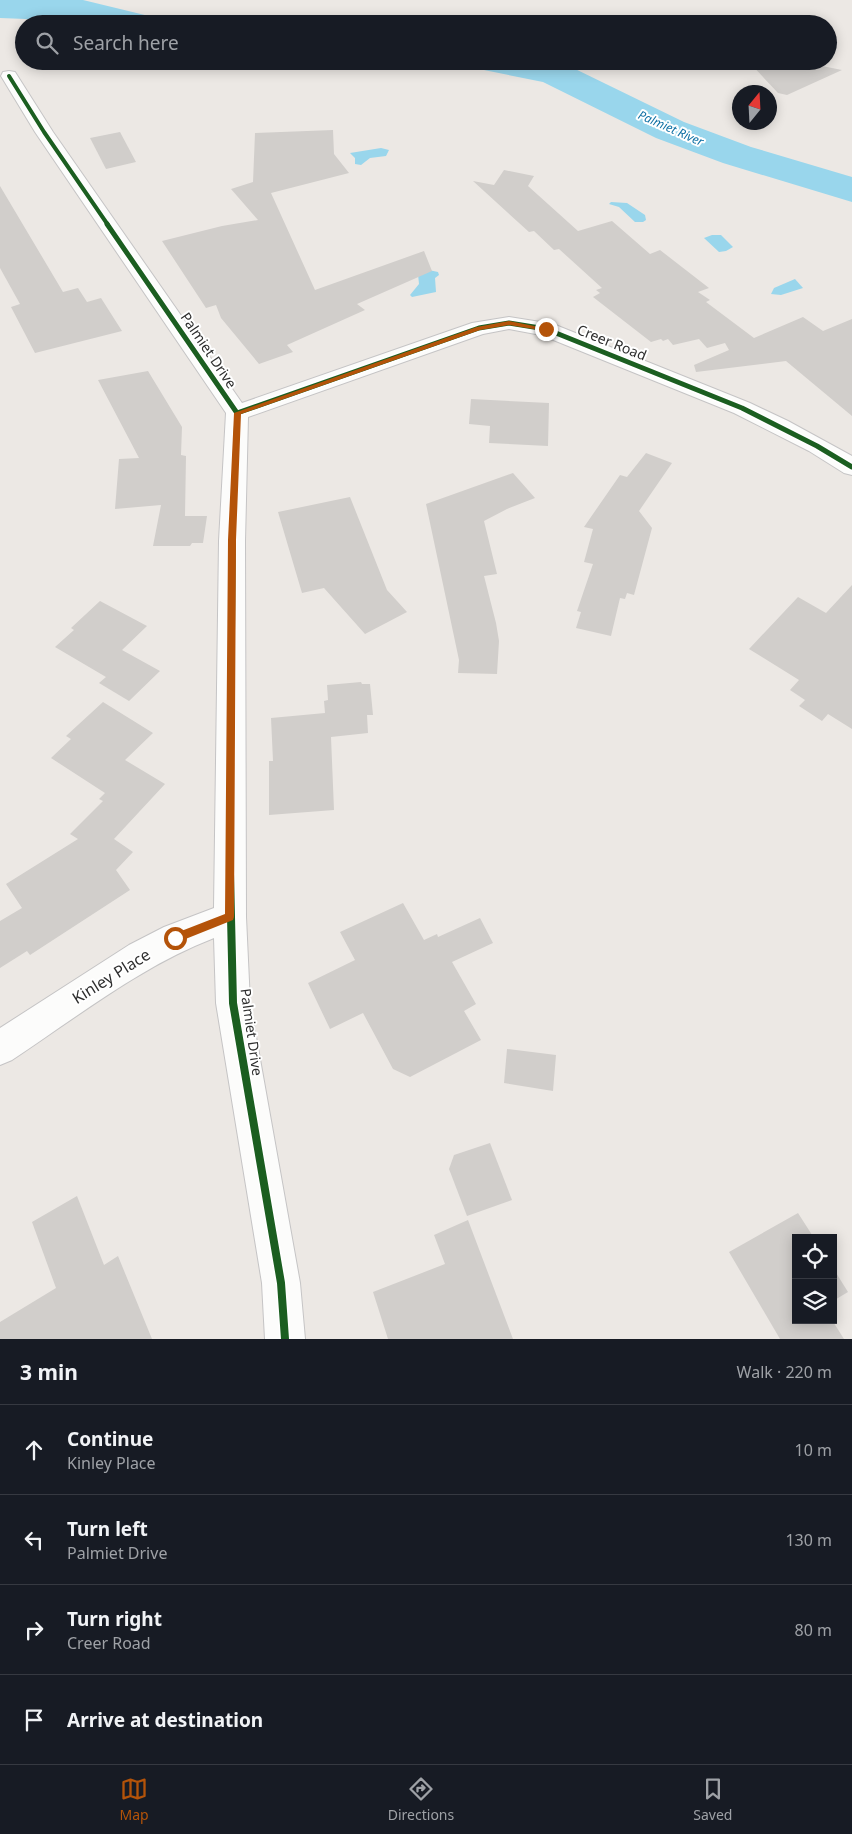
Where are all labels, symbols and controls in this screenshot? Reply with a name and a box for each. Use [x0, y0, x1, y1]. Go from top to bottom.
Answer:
search box [15, 15, 837, 70]
icon: search [33, 29, 61, 57]
text: Search here [73, 30, 179, 56]
north arrow [732, 85, 777, 130]
water label: Palmiet River [636, 106, 707, 150]
street label: Palmiet Drive [177, 308, 241, 392]
route end [535, 318, 558, 341]
street label: Creer Road [574, 319, 650, 365]
route start [164, 927, 187, 950]
street label: Kinley Place [68, 943, 154, 1009]
street label: Palmiet Drive [236, 987, 268, 1077]
map controls [792, 1234, 837, 1324]
button: locate [792, 1234, 837, 1279]
button: layers [792, 1279, 837, 1324]
text: 3 min [20, 1358, 78, 1386]
text: Walk · 220 m [737, 1361, 832, 1383]
text: Continue [67, 1426, 153, 1452]
icon: ahead [20, 1436, 48, 1464]
text: 10 m [795, 1439, 832, 1461]
text: Kinley Place [67, 1452, 156, 1474]
text: Turn left [67, 1516, 148, 1542]
icon: left [20, 1526, 48, 1554]
text: 130 m [785, 1529, 832, 1551]
text: Palmiet Drive [67, 1542, 167, 1564]
text: Turn right [67, 1606, 162, 1632]
icon: right [20, 1616, 48, 1644]
text: 80 m [795, 1619, 832, 1641]
text: Creer Road [67, 1632, 151, 1654]
icon: arrive [20, 1706, 48, 1734]
text: Arrive at destination [67, 1707, 263, 1733]
tab: Map [120, 1775, 149, 1824]
tab: Directions [388, 1775, 454, 1824]
tab: Saved [693, 1775, 732, 1824]

